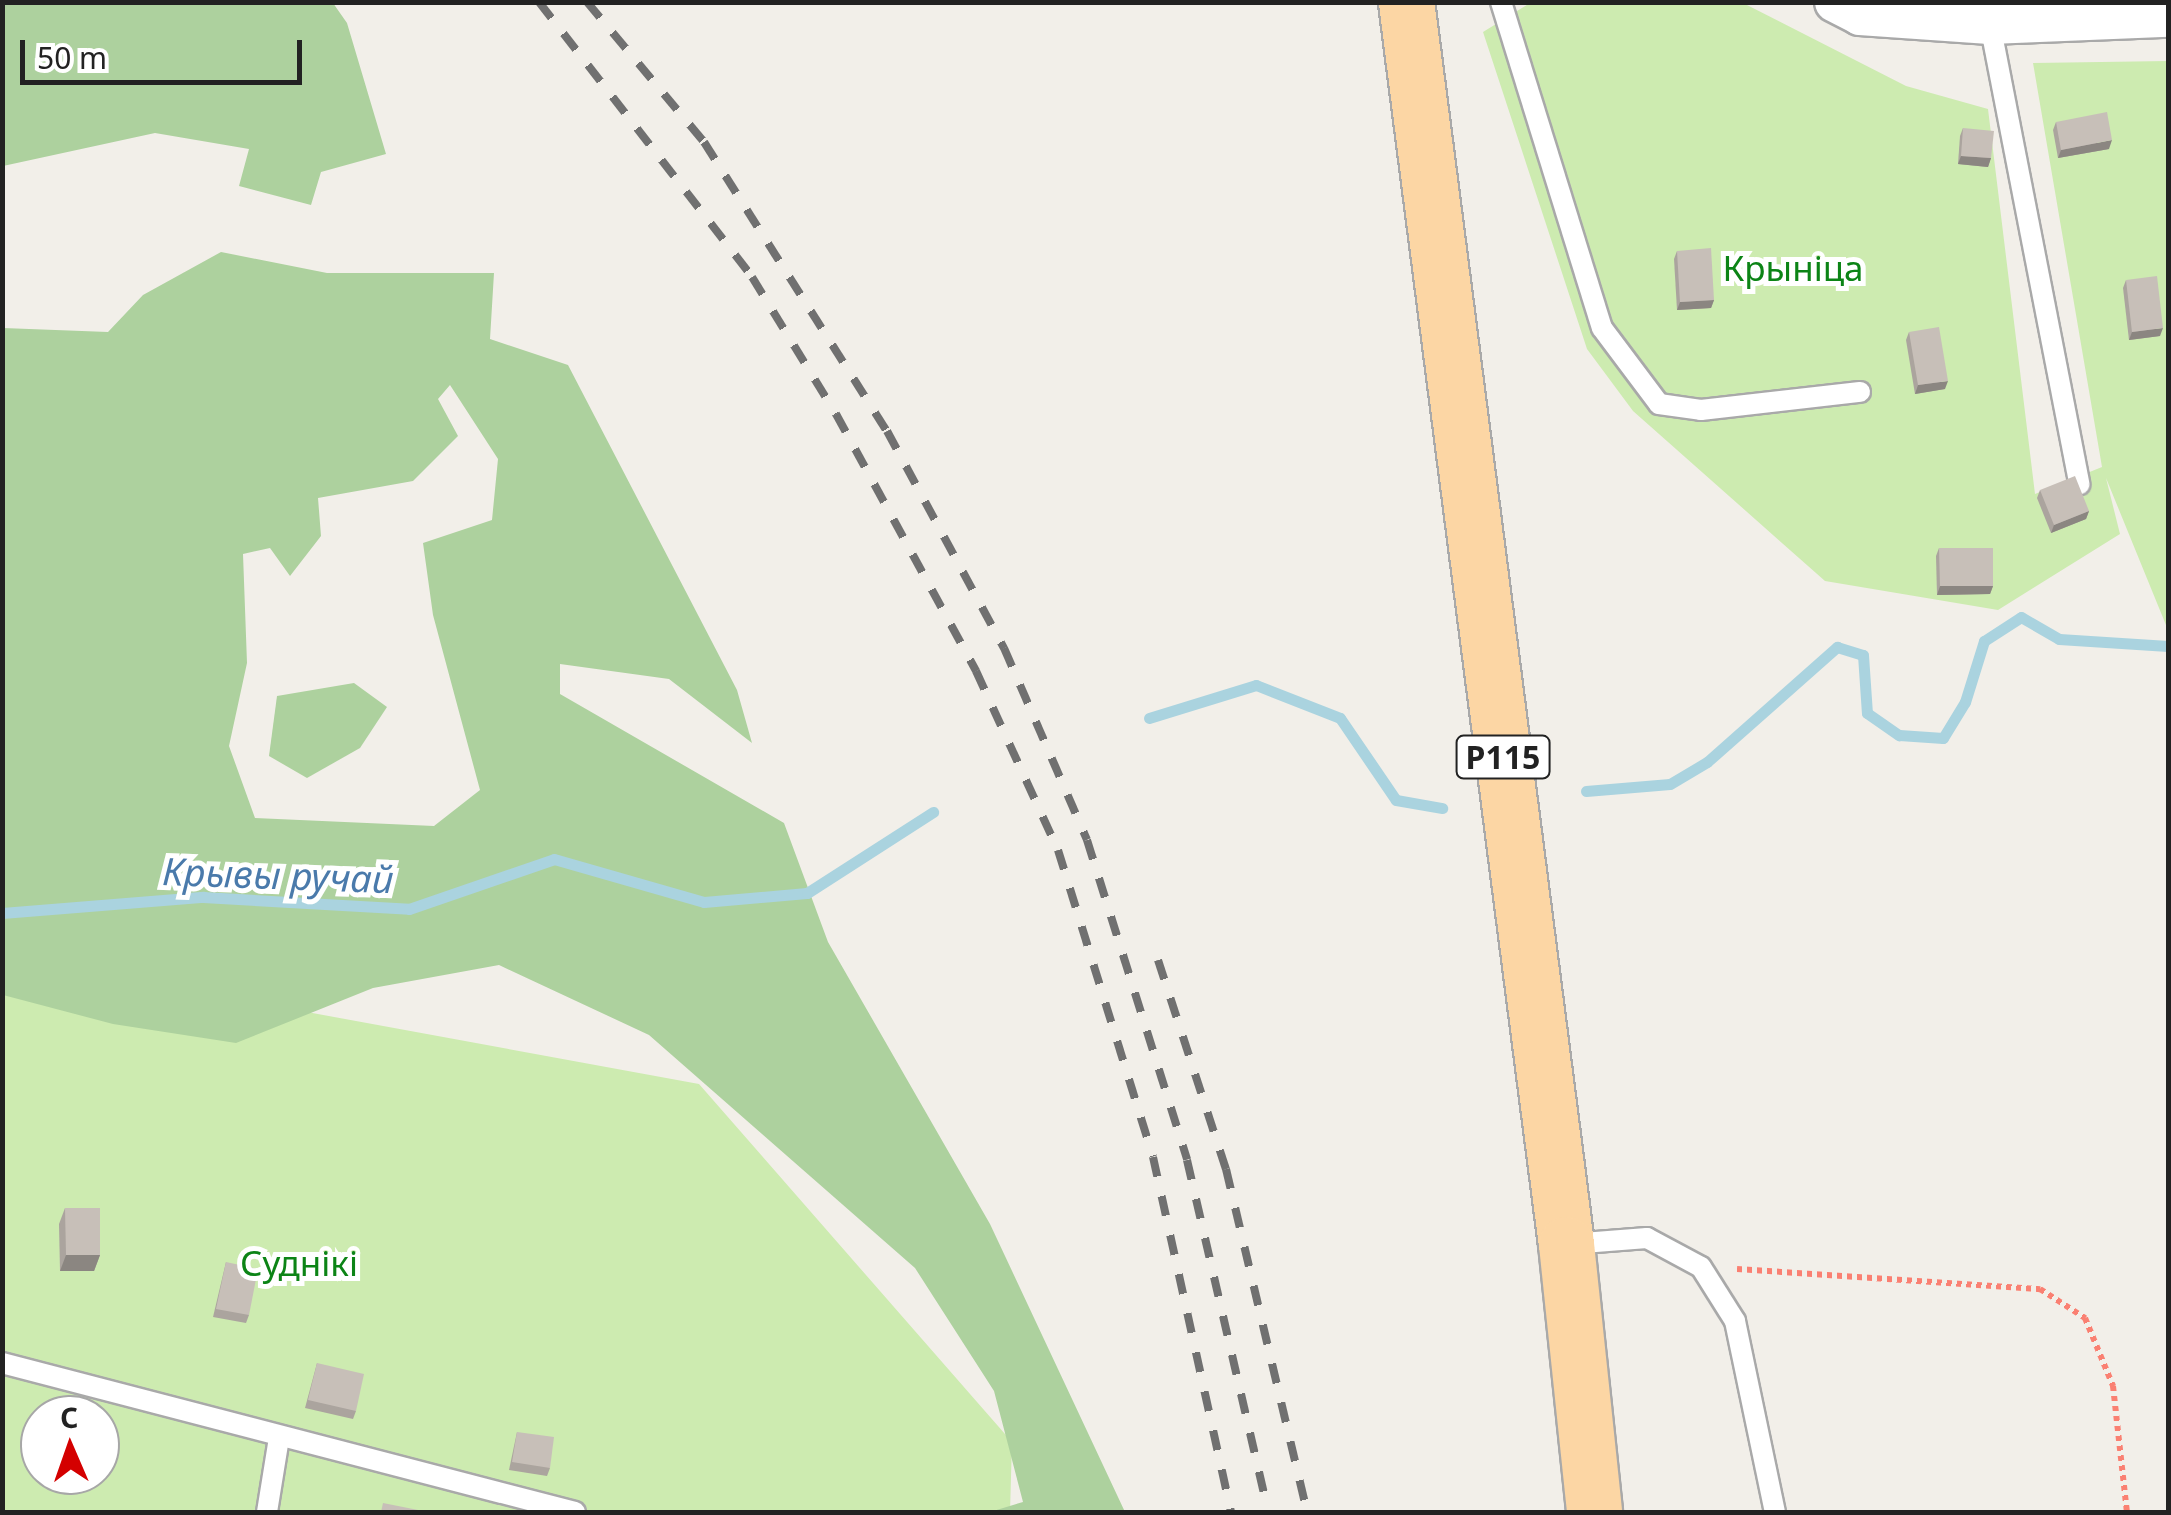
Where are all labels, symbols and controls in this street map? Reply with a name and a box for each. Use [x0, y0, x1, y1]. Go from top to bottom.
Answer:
scale bar [25, 20, 308, 82]
text: 50 m [37, 37, 107, 78]
park label: Крыніца [1722, 247, 1864, 289]
road number: Р115 [1456, 730, 1550, 784]
water label: Крывы ручай [162, 848, 394, 902]
park label: Суднікі [240, 1242, 358, 1284]
north arrow [20, 1395, 120, 1495]
text: С [59, 1398, 79, 1436]

